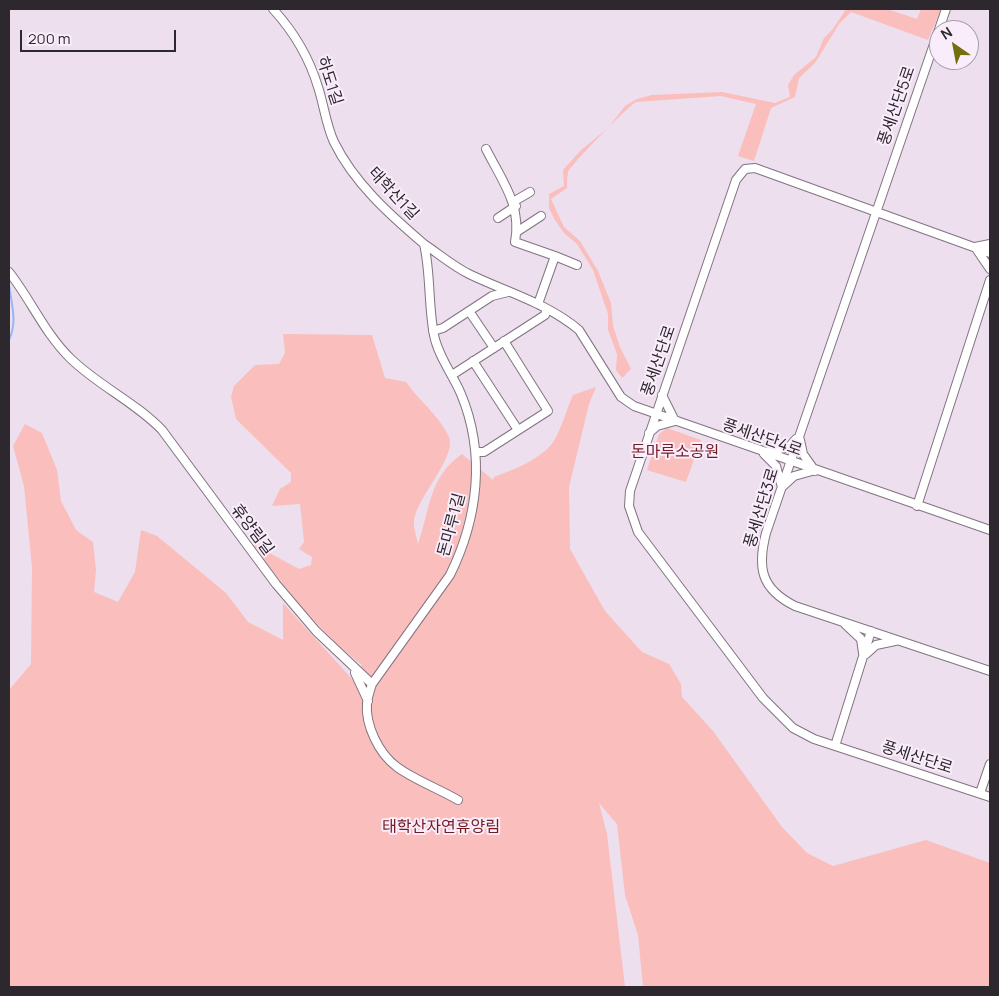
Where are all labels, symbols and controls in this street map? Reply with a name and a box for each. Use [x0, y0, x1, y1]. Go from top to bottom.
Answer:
scale bar [22, 20, 179, 52]
north arrow [929, 20, 979, 70]
text: N [937, 22, 955, 44]
text: 200 m [28, 28, 71, 49]
street label: 하도1길 [312, 54, 346, 108]
street label: 풍세산단5로 [874, 64, 920, 148]
street label: 태학산1길 [364, 164, 422, 224]
street label: 풍세산단로 [638, 323, 680, 399]
street label: 풍세산단4로 [720, 415, 804, 461]
park label: 돈마루소공원 [631, 443, 719, 463]
street label: 풍세산단3로 [741, 466, 783, 550]
street label: 돈마루1길 [434, 491, 470, 559]
street label: 휴양림길 [227, 501, 277, 559]
street label: 풍세산단로 [879, 737, 955, 779]
park label: 태학산자연휴양림 [382, 818, 500, 838]

